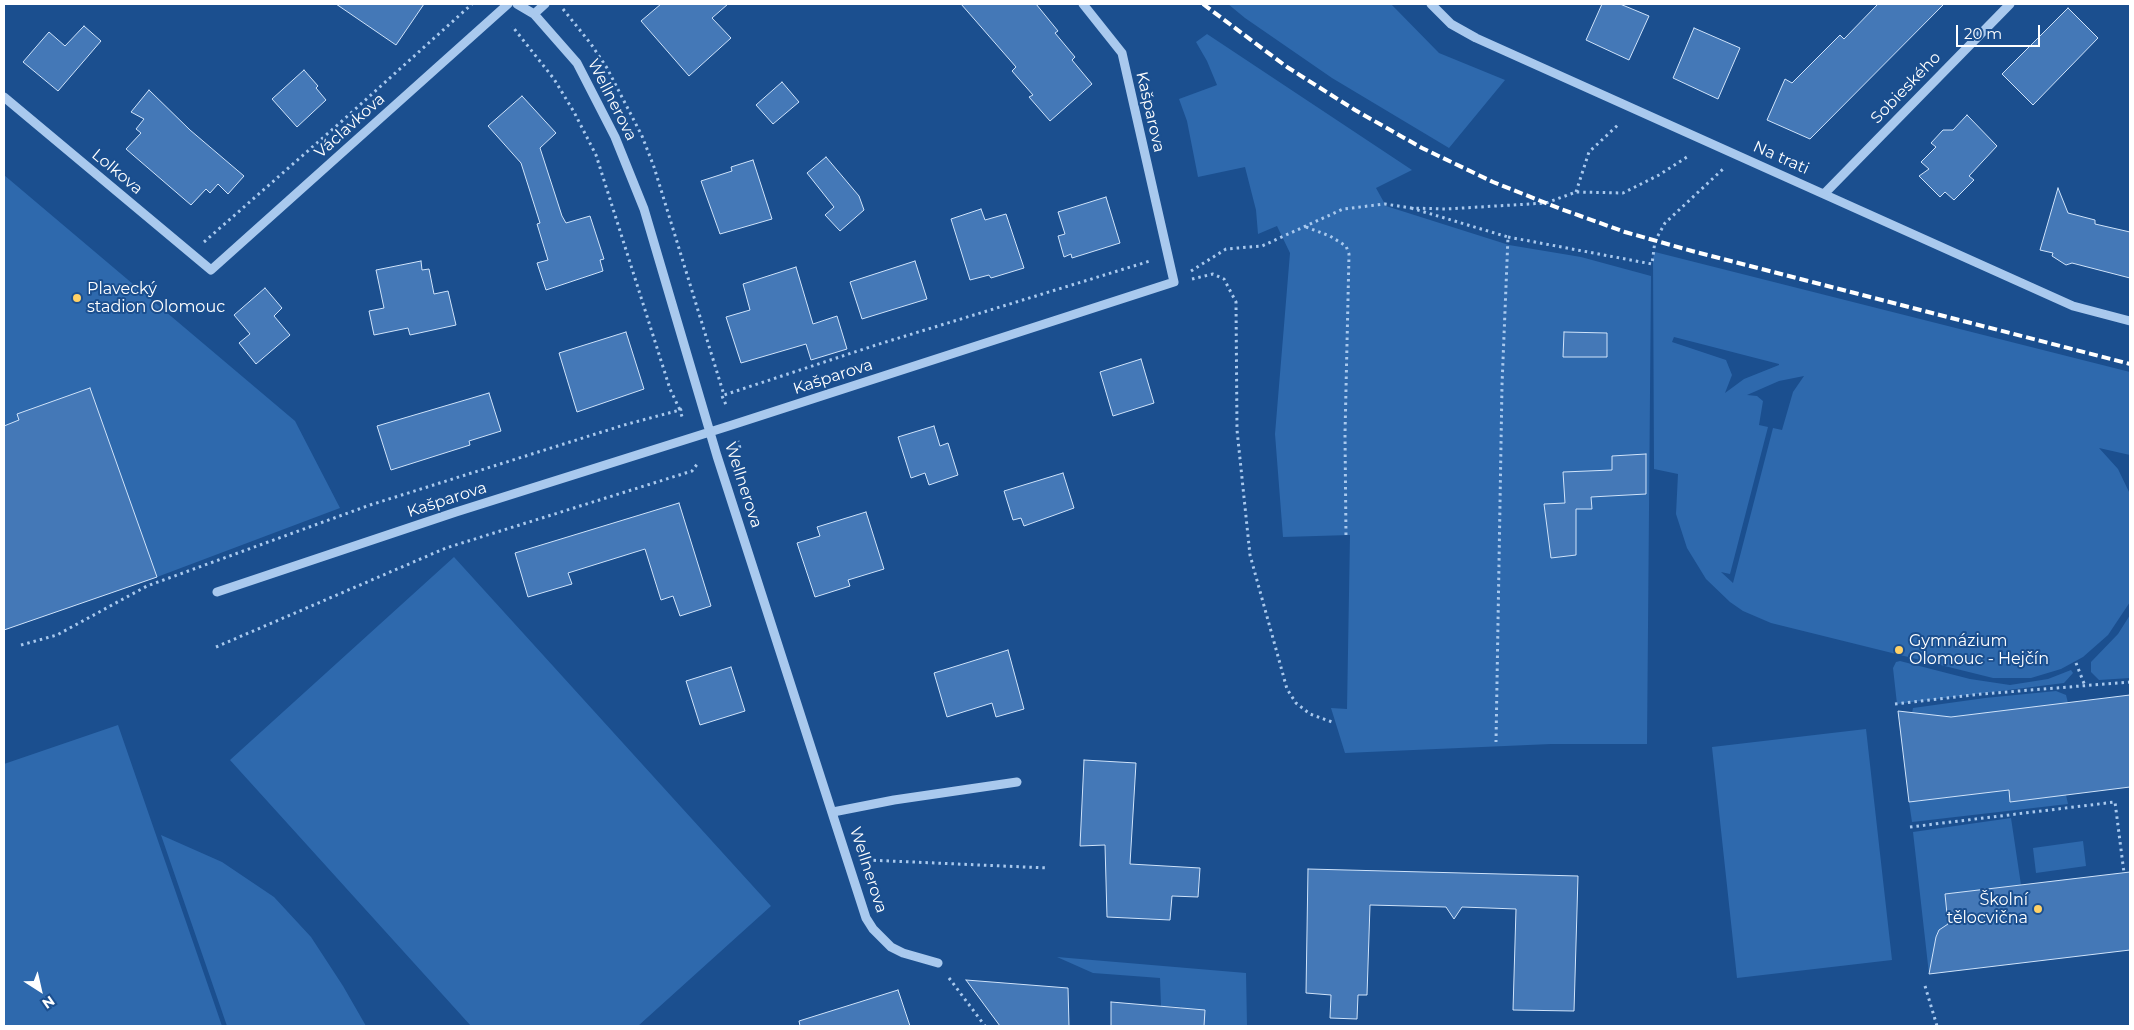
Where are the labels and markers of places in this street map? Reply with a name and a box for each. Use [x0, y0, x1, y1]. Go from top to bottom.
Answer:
place label: Plavecký stadion Olomouc [87, 279, 225, 317]
marker: Plavecký stadion Olomouc [71, 292, 83, 304]
place label: Gymnázium Olomouc - Hejčín [1909, 631, 2049, 669]
marker: Gymnázium Olomouc - Hejčín [1893, 644, 1905, 656]
place label: Školní tělocvična [1947, 890, 2028, 928]
marker: Školní tělocvična [2032, 903, 2044, 915]

